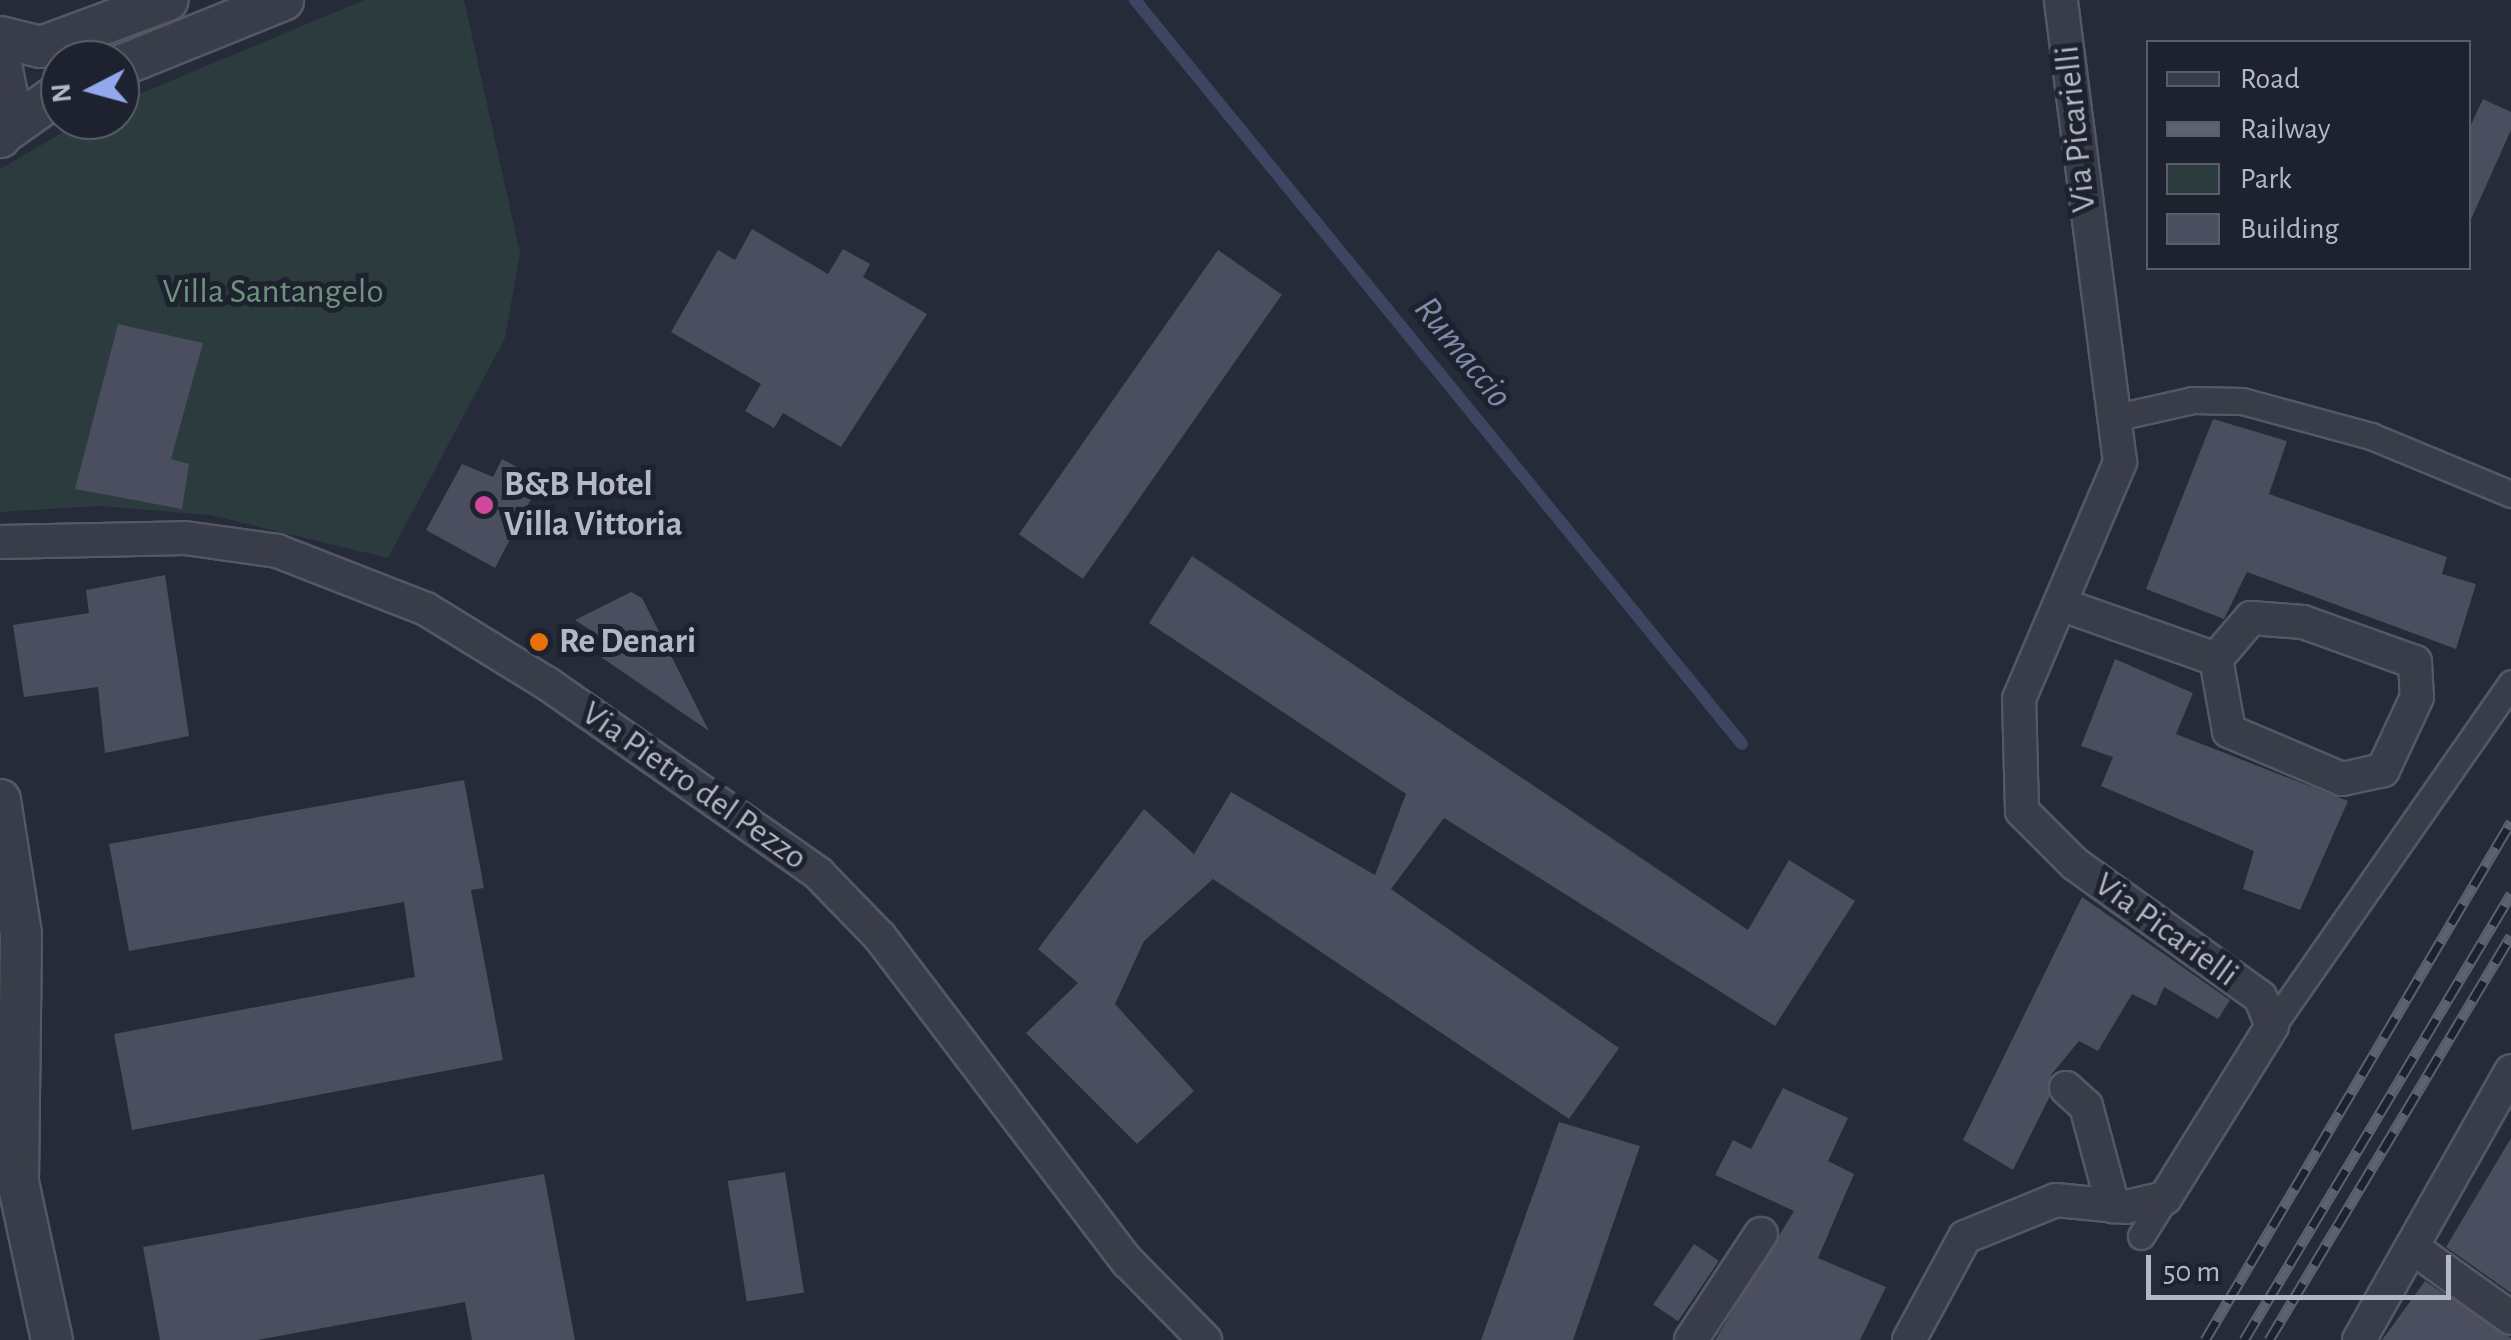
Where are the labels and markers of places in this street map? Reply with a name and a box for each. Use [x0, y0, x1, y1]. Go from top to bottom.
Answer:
place label: B&B Hotel Villa Vittoria [504, 464, 683, 546]
marker: B&B Hotel Villa Vittoria [473, 494, 495, 516]
place label: Re Denari [559, 621, 696, 663]
marker: Re Denari [528, 631, 550, 653]

